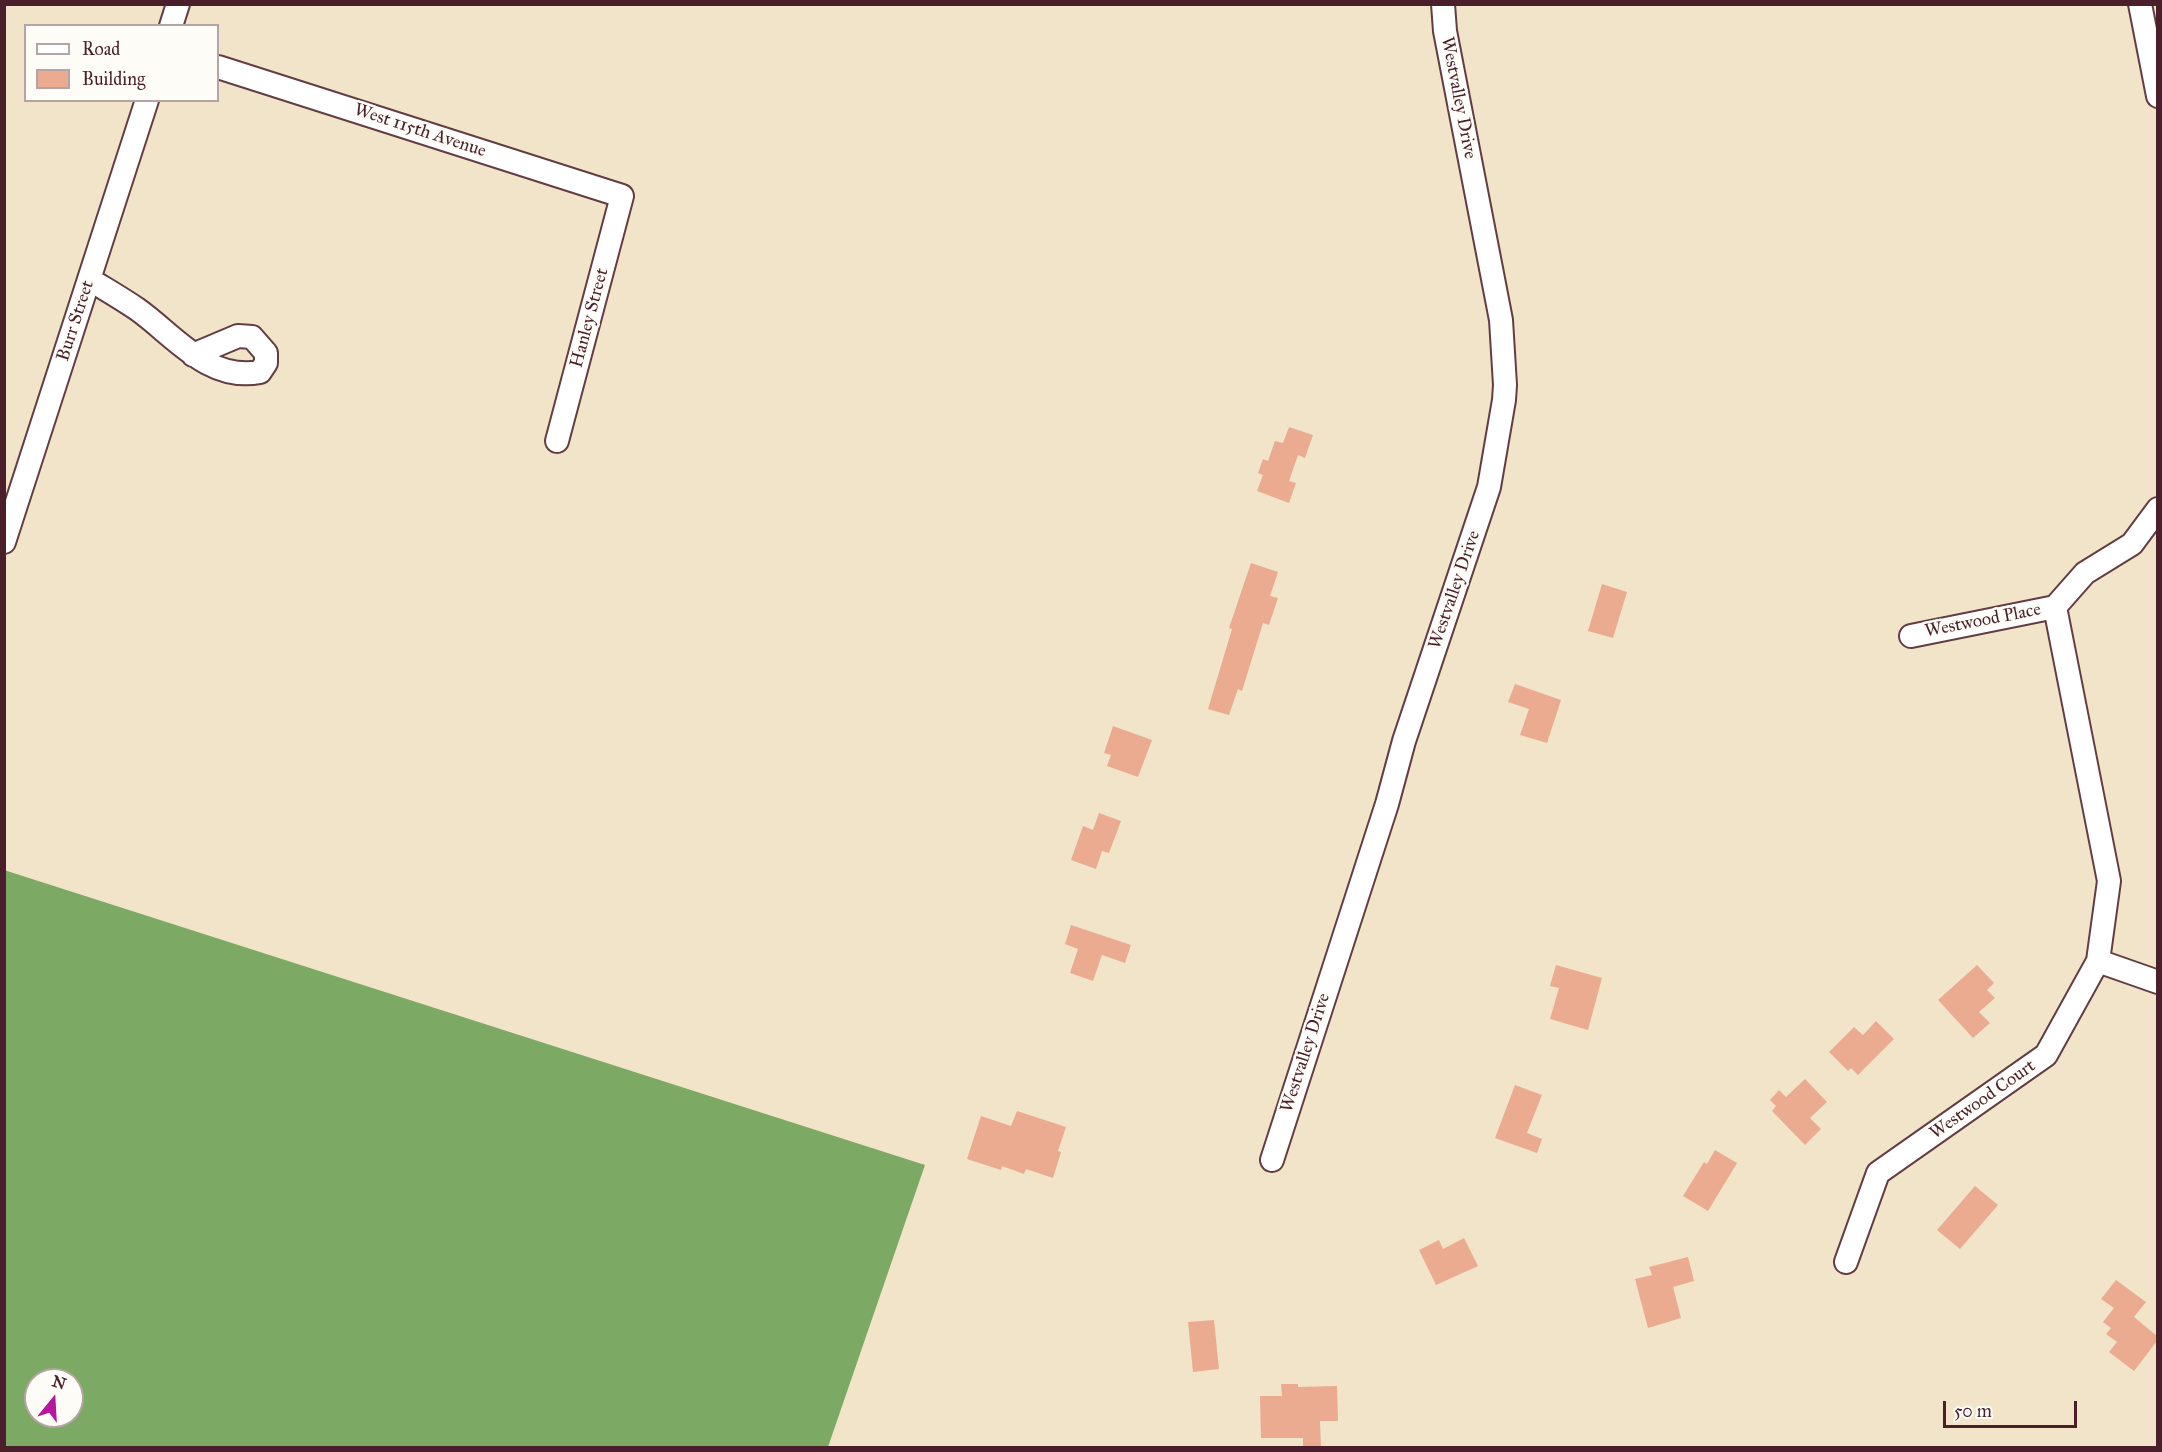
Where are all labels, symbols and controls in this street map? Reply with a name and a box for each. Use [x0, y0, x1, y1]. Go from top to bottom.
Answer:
legend [24, 24, 219, 102]
street label: Westvalley Drive [1436, 35, 1480, 161]
text: Road [82, 38, 120, 60]
text: Building [82, 68, 145, 90]
street label: West 115th Avenue [351, 99, 489, 163]
street label: Hanley Street [566, 266, 614, 370]
street label: Burr Street [53, 278, 99, 364]
street label: Westvalley Drive [1425, 528, 1485, 652]
street label: Westwood Place [1923, 599, 2043, 643]
street label: Westvalley Drive [1277, 991, 1335, 1115]
street label: Westwood Court [1926, 1056, 2040, 1144]
north arrow [24, 1368, 84, 1428]
text: N [50, 1371, 68, 1393]
scale bar [1946, 1389, 2080, 1427]
text: 50 m [1954, 1400, 1992, 1422]

